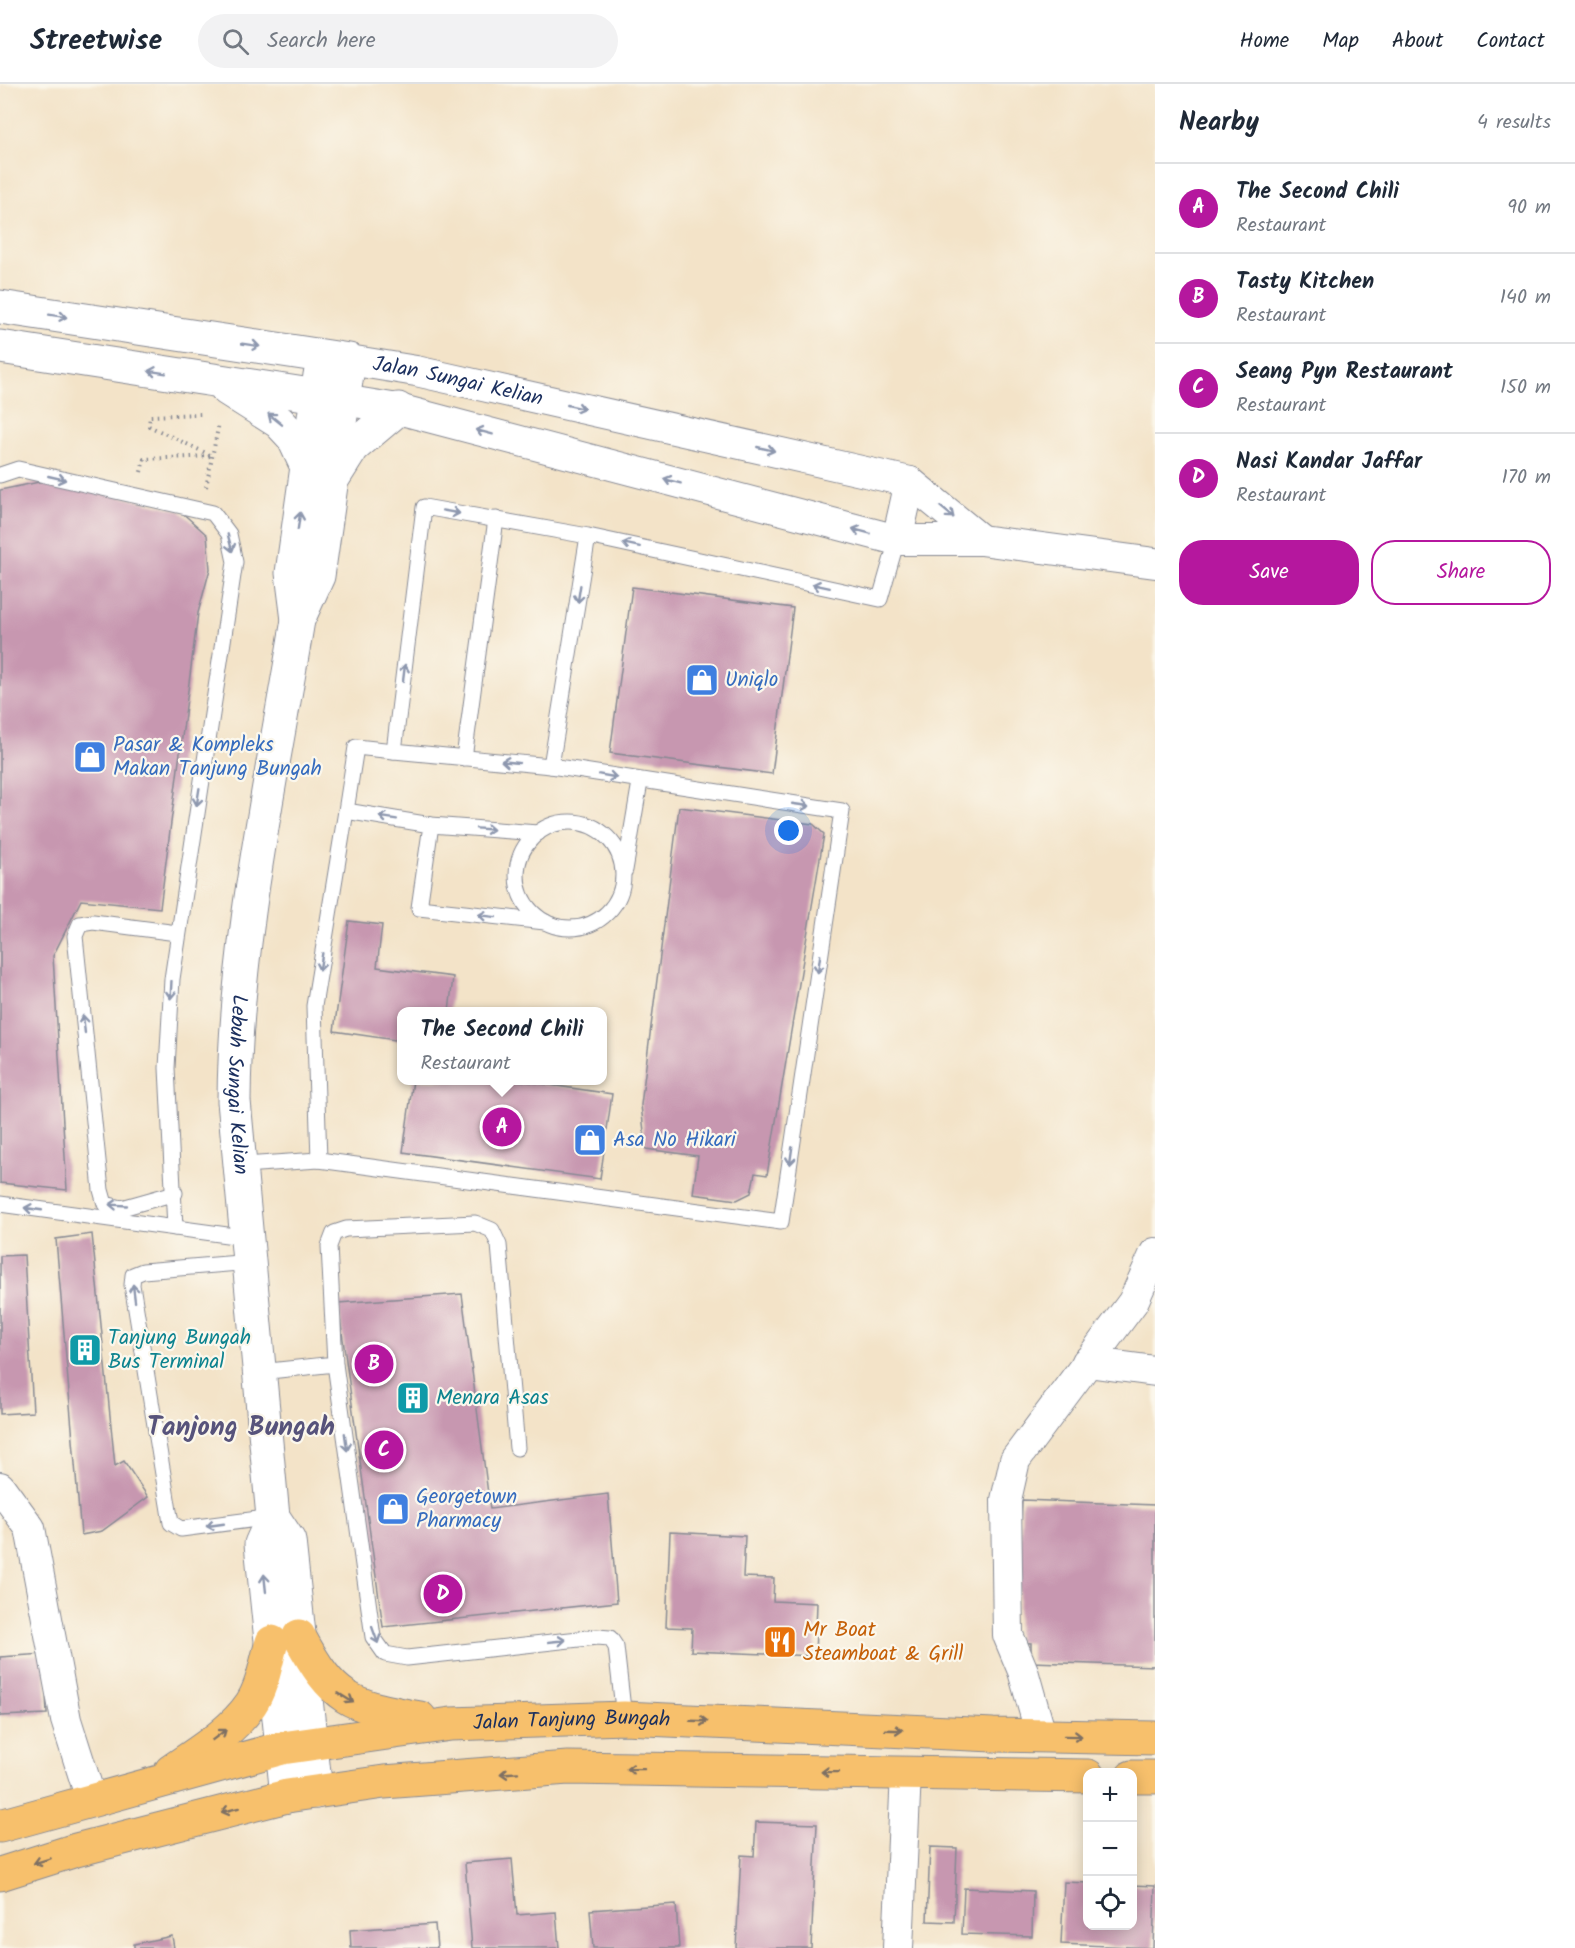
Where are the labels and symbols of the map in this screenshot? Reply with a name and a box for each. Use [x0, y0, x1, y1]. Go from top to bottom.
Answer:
one-way arrow [47, 310, 67, 321]
one-way arrow [240, 339, 260, 350]
street label: Jalan Sungai Kelian [370, 348, 546, 416]
one-way arrow [148, 366, 167, 377]
one-way arrow [566, 402, 585, 413]
one-way arrow [267, 413, 283, 426]
one-way arrow [474, 425, 493, 437]
one-way arrow [756, 444, 775, 456]
one-way arrow [47, 472, 66, 484]
one-way arrow [663, 475, 682, 487]
one-way arrow [939, 505, 955, 518]
one-way arrow [441, 506, 461, 517]
one-way arrow [294, 511, 305, 531]
one-way arrow [852, 525, 871, 536]
one-way arrow [225, 533, 236, 552]
one-way arrow [622, 539, 641, 550]
one-way arrow [812, 580, 831, 592]
one-way arrow [573, 583, 584, 603]
shop icon: Uniqlo [684, 662, 720, 698]
one-way arrow [399, 663, 410, 683]
place label: Uniqlo [725, 664, 778, 697]
place label: Pasar & Kompleks Makan Tanjung Bungah [113, 729, 322, 786]
shop icon: Pasar & Kompleks Makan Tanjung Bungah [72, 739, 108, 775]
one-way arrow [500, 756, 520, 767]
one-way arrow [598, 771, 618, 782]
one-way arrow [193, 787, 204, 806]
one-way arrow [791, 800, 811, 811]
one-way arrow [379, 812, 398, 823]
your location [774, 816, 803, 845]
one-way arrow [474, 823, 494, 834]
one-way arrow [477, 910, 497, 921]
one-way arrow [315, 951, 326, 971]
one-way arrow [814, 953, 825, 973]
one-way arrow [165, 980, 176, 1000]
street label: Lebuh Sungai Kelian [217, 993, 257, 1176]
one-way arrow [78, 1015, 89, 1035]
pin: A [482, 1104, 522, 1150]
shop icon: Asa No Hikari [572, 1122, 608, 1158]
place label: Asa No Hikari [613, 1124, 737, 1157]
one-way arrow [785, 1146, 796, 1166]
one-way arrow [109, 1200, 128, 1211]
one-way arrow [24, 1203, 44, 1214]
one-way arrow [128, 1284, 139, 1304]
place label: Tanjung Bungah Bus Terminal [108, 1322, 251, 1379]
building icon: Tanjung Bungah Bus Terminal [67, 1332, 103, 1368]
pin: B [354, 1342, 394, 1386]
building icon: Menara Asas [395, 1380, 431, 1416]
place label: Menara Asas [436, 1382, 549, 1415]
district label: Tanjong Bungah [147, 1406, 335, 1449]
pin: C [364, 1428, 404, 1472]
one-way arrow [340, 1432, 351, 1452]
place label: Georgetown Pharmacy [416, 1481, 517, 1538]
shop icon: Georgetown Pharmacy [375, 1491, 411, 1527]
one-way arrow [205, 1519, 225, 1530]
pin: D [424, 1572, 462, 1616]
one-way arrow [259, 1574, 270, 1594]
place label: Mr Boat Steamboat & Grill [803, 1614, 964, 1671]
restaurant icon: Mr Boat Steamboat & Grill [762, 1624, 798, 1660]
one-way arrow [370, 1625, 381, 1643]
one-way arrow [546, 1636, 566, 1647]
one-way arrow [337, 1692, 354, 1704]
street label: Jalan Tanjung Bungah [472, 1701, 671, 1740]
one-way arrow [688, 1716, 708, 1727]
one-way arrow [883, 1724, 903, 1735]
one-way arrow [211, 1729, 227, 1742]
one-way arrow [1062, 1730, 1082, 1742]
one-way arrow [625, 1764, 645, 1775]
one-way arrow [820, 1766, 840, 1778]
one-way arrow [500, 1768, 520, 1779]
one-way arrow [221, 1805, 240, 1817]
one-way arrow [33, 1856, 52, 1867]

